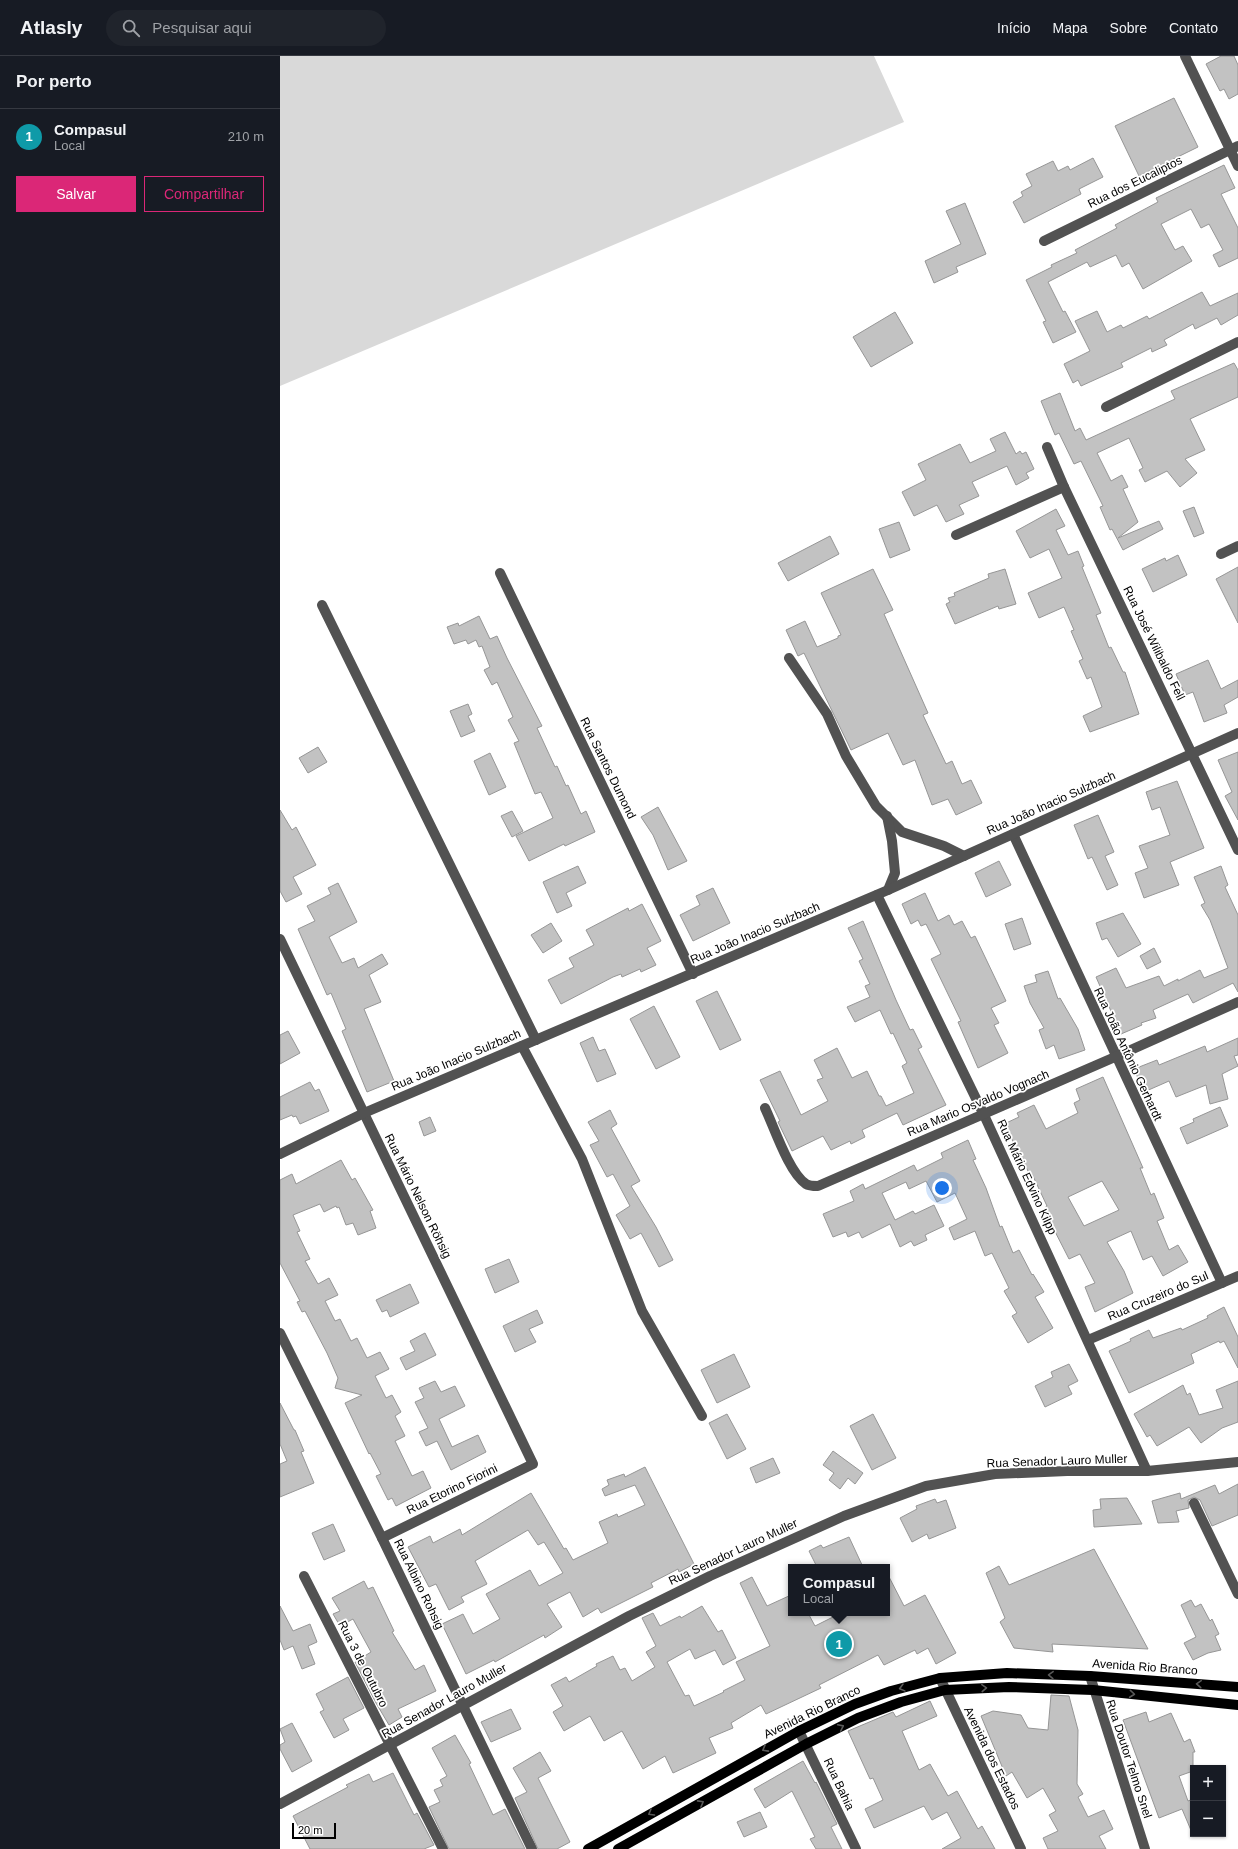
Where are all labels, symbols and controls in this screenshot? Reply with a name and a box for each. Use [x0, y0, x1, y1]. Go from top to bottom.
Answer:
search box [106, 10, 386, 46]
text: Atlasly [20, 17, 82, 38]
icon: search [120, 17, 142, 39]
text: Pesquisar aqui [152, 19, 252, 36]
text: Início [997, 20, 1031, 36]
text: Mapa [1053, 20, 1088, 36]
text: Sobre [1110, 20, 1147, 36]
text: Contato [1169, 20, 1218, 36]
text: Por perto [16, 72, 92, 91]
text: Compasul [54, 121, 127, 138]
text: 1 [25, 129, 33, 144]
text: 210 m [228, 129, 264, 144]
text: Local [54, 138, 85, 153]
street label: Rua dos Eucaliptos [1085, 153, 1185, 211]
button: Salvar [16, 176, 136, 212]
button: Compartilhar [144, 176, 264, 212]
street label: Rua José Wilibaldo Fell [1120, 584, 1188, 702]
street label: Rua Santos Dumond [577, 715, 639, 821]
street label: Rua João Inacio Sulzbach [984, 768, 1118, 838]
street label: Rua João Inacio Sulzbach [688, 899, 822, 967]
street label: Rua João Antônio Gerhardt [1091, 985, 1165, 1123]
street label: Rua João Inacio Sulzbach [389, 1026, 523, 1094]
street label: Rua Mario Osvaldo Vognach [905, 1067, 1051, 1139]
street label: Rua Mário Edvino Kilpp [994, 1117, 1060, 1237]
street label: Rua Mário Nelson Röhsig [382, 1131, 454, 1261]
your location [932, 1178, 952, 1198]
street label: Rua Cruzeiro do Sul [1106, 1268, 1210, 1324]
street label: Rua Senador Lauro Muller [986, 1452, 1128, 1470]
street label: Rua Etorino Fiorini [404, 1461, 500, 1517]
street label: Rua Senador Lauro Muller [666, 1516, 800, 1588]
street label: Rua Albino Rohsig [391, 1537, 447, 1631]
popup [788, 1564, 890, 1616]
text: Compasul [803, 1574, 875, 1591]
text: Local [803, 1591, 834, 1606]
street label: Rua 3 de Outubro [335, 1618, 391, 1710]
pin: 1 [826, 1629, 852, 1659]
street label: Avenida Rio Branco [1092, 1656, 1199, 1678]
street label: Rua Senador Lauro Muller [379, 1661, 509, 1741]
one-way arrow [1048, 1671, 1054, 1679]
one-way arrow [1196, 1679, 1202, 1688]
street label: Avenida Rio Branco [761, 1682, 863, 1741]
one-way arrow [899, 1683, 906, 1692]
one-way arrow [981, 1684, 987, 1692]
one-way arrow [1129, 1689, 1135, 1698]
street label: Rua Doutor Telmo Snel [1103, 1698, 1155, 1820]
street label: Avenida dos Estados [961, 1704, 1023, 1812]
one-way arrow [837, 1724, 844, 1732]
one-way arrow [762, 1745, 769, 1752]
street label: Rua Bahia [821, 1756, 857, 1813]
map controls [1190, 1765, 1226, 1837]
button: + [1190, 1765, 1226, 1801]
one-way arrow [697, 1801, 704, 1808]
button: − [1190, 1801, 1226, 1837]
one-way arrow [648, 1808, 655, 1815]
scale bar [292, 1821, 336, 1840]
text: 20 m [298, 1824, 322, 1836]

